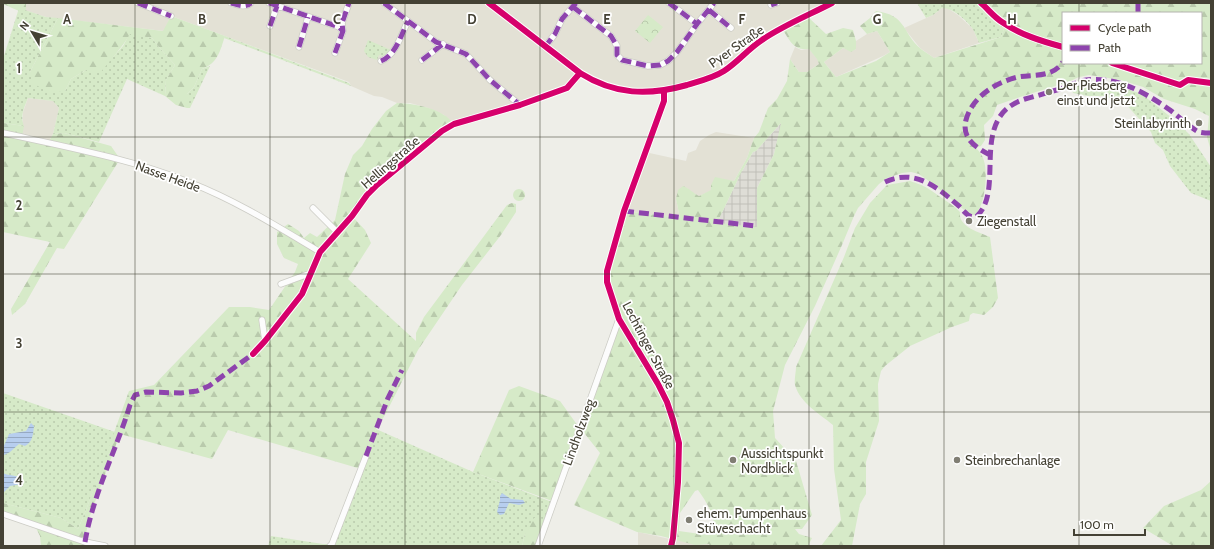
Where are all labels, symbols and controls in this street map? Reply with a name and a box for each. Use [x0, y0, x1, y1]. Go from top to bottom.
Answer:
text: A [63, 11, 72, 27]
text: B [198, 11, 206, 27]
text: C [333, 11, 341, 27]
text: D [467, 11, 477, 27]
text: E [603, 11, 611, 27]
text: F [739, 11, 746, 27]
text: G [873, 11, 882, 27]
text: H [1007, 11, 1017, 27]
north arrow [12, 12, 52, 52]
legend [1062, 12, 1202, 64]
text: N [16, 18, 32, 33]
text: Cycle path [1098, 20, 1151, 35]
street label: Pyer Straße [705, 21, 767, 71]
text: Path [1098, 40, 1121, 55]
text: 1 [17, 60, 21, 76]
place label: Der Piesberg einst und jetzt [1057, 77, 1136, 109]
marker: Der Piesberg einst und jetzt [1044, 87, 1054, 97]
place label: Steinlabyrinth [1114, 115, 1191, 131]
marker: Steinlabyrinth [1194, 118, 1204, 128]
street label: Hellingstraße [357, 132, 423, 192]
street label: Nasse Heide [133, 157, 203, 195]
text: 2 [16, 197, 23, 213]
place label: Ziegenstall [977, 213, 1036, 229]
marker: Ziegenstall [964, 216, 974, 226]
street label: Lechtinger Straße [619, 299, 679, 392]
text: 3 [15, 335, 23, 351]
street label: Lindholzweg [559, 396, 598, 467]
place label: Aussichtspunkt Nordblick [741, 445, 824, 476]
place label: Steinbrechanlage [965, 452, 1060, 468]
marker: Aussichtspunkt Nordblick [728, 455, 738, 465]
marker: Steinbrechanlage [952, 455, 962, 465]
text: 4 [15, 472, 23, 488]
place label: ehem. Pumpenhaus Stüveschacht [697, 505, 807, 536]
scale bar [1074, 511, 1145, 537]
marker: ehem. Pumpenhaus Stüveschacht [684, 515, 694, 525]
text: 100 m [1080, 517, 1114, 532]

